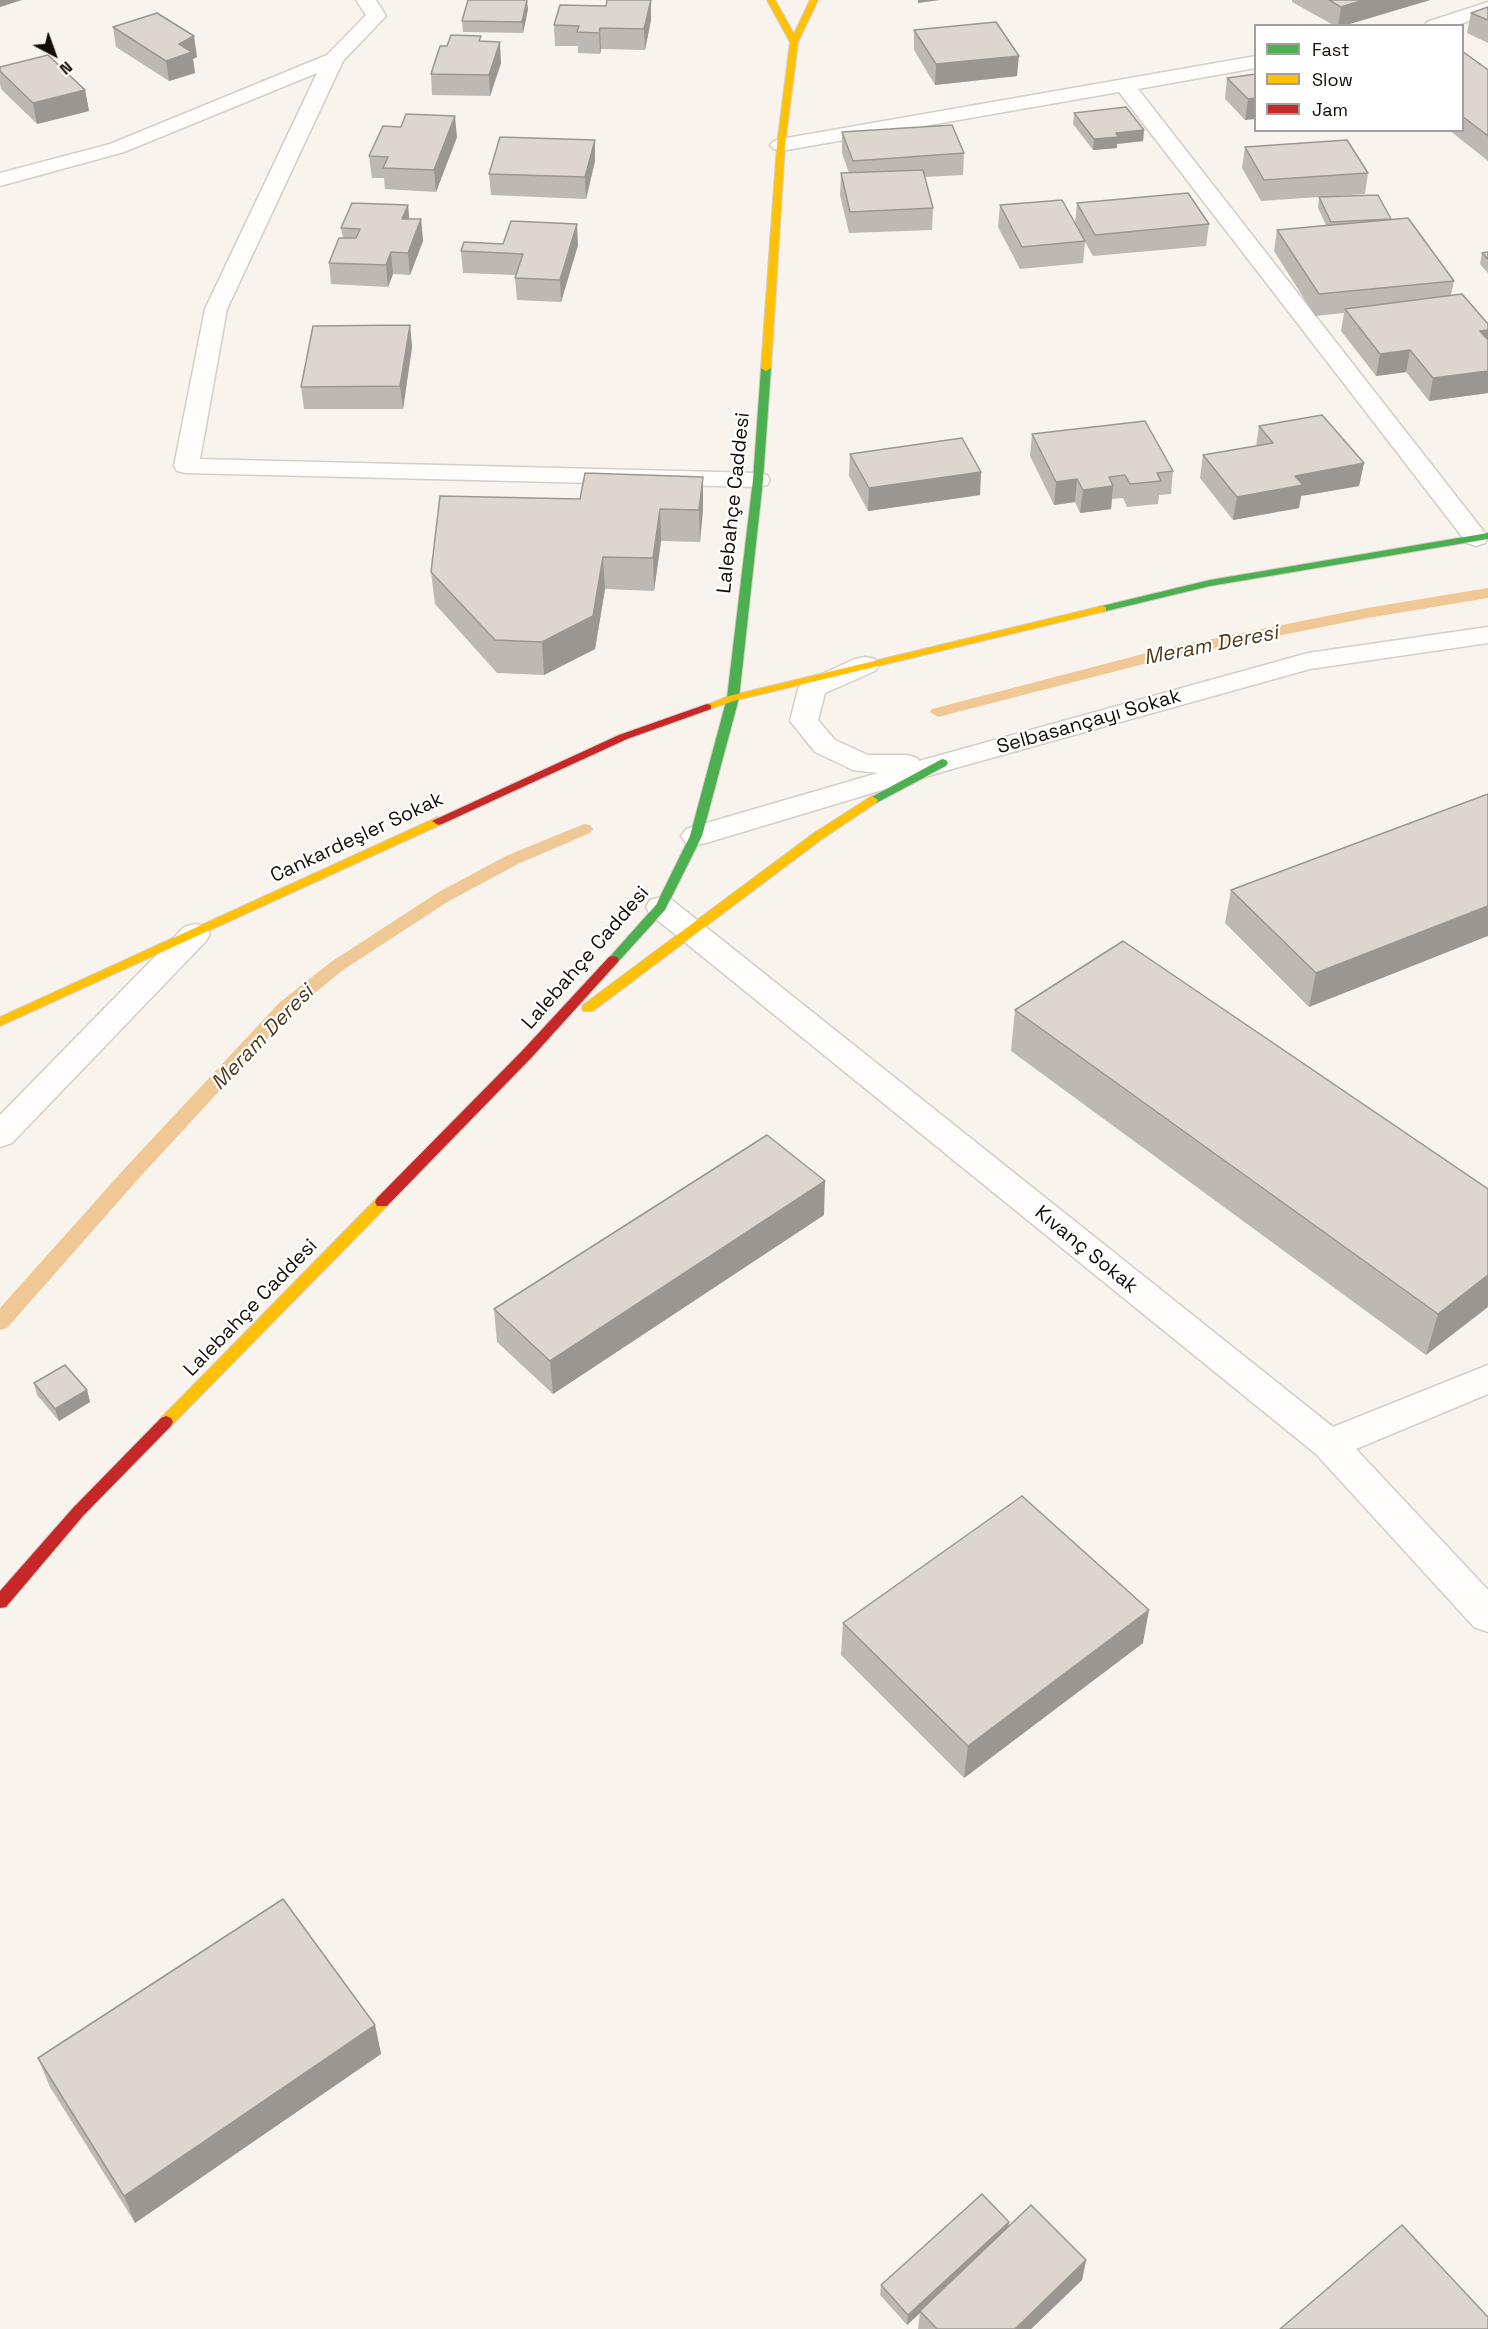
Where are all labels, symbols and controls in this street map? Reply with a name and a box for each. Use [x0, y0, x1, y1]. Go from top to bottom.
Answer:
north arrow [24, 24, 84, 84]
legend [1254, 24, 1464, 132]
text: Fast [1312, 38, 1349, 61]
text: N [55, 57, 77, 79]
text: Slow [1312, 68, 1353, 91]
text: Jam [1312, 98, 1348, 121]
street label: Lalebahçe Caddesi [713, 411, 755, 595]
water label: Meram Deresi [1142, 621, 1280, 671]
street label: Selbasançayı Sokak [994, 684, 1184, 760]
street label: Cankardeşler Sokak [267, 787, 447, 889]
street label: Lalebahçe Caddesi [517, 882, 655, 1034]
water label: Meram Deresi [207, 980, 319, 1096]
street label: Kıvanç Sokak [1030, 1201, 1142, 1299]
street label: Lalebahçe Caddesi [179, 1234, 323, 1382]

